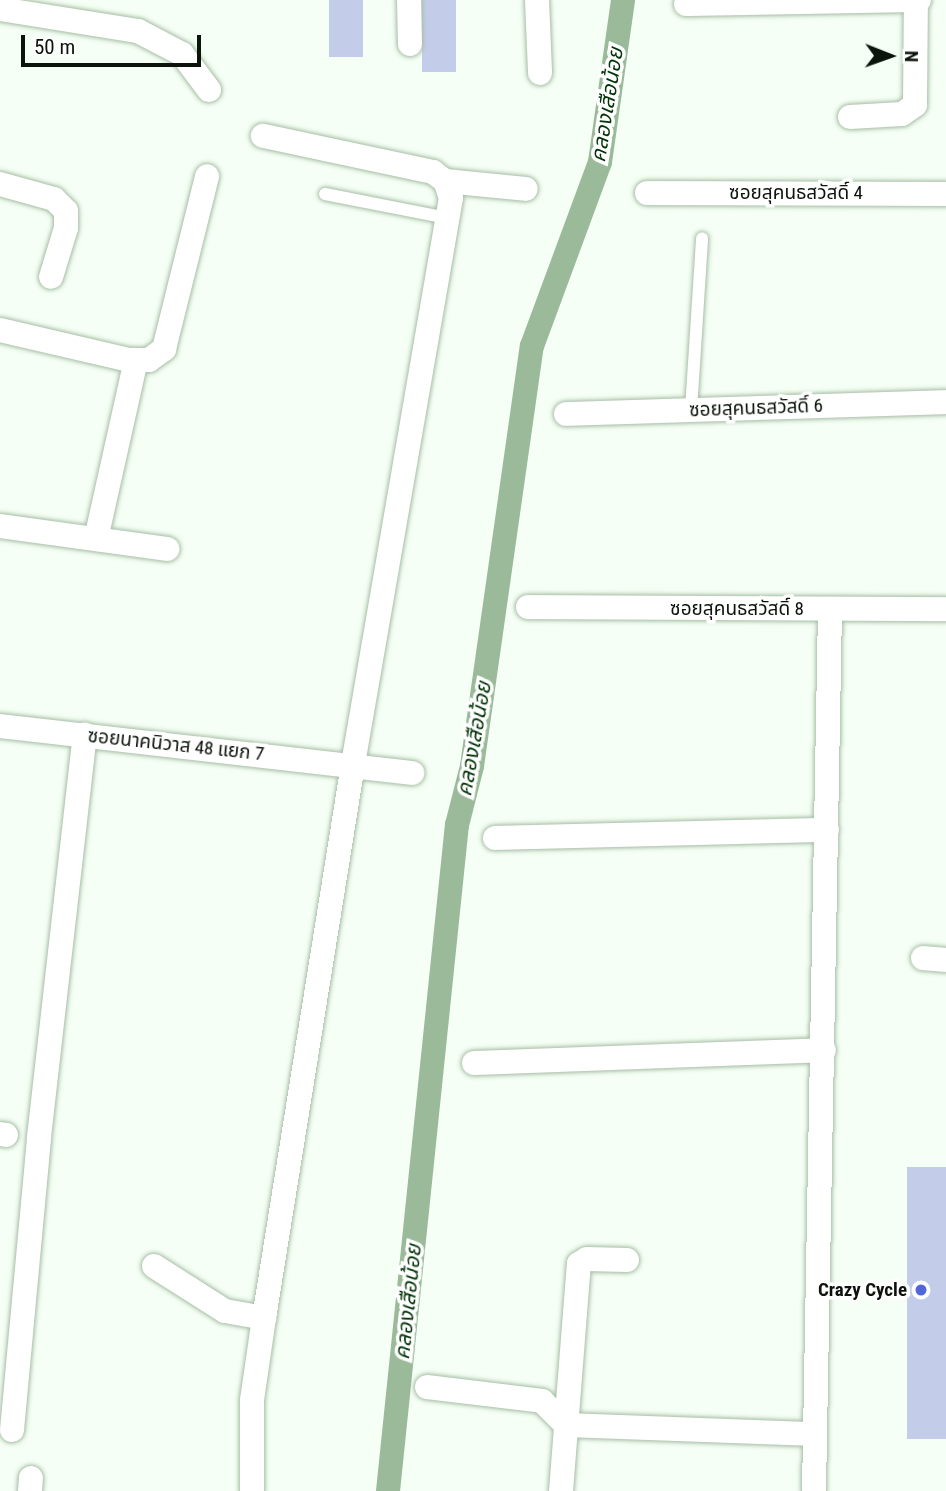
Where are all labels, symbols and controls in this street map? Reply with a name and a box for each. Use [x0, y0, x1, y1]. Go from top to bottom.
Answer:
scale bar [24, 21, 205, 65]
north arrow [855, 21, 925, 91]
text: 50 m [34, 35, 75, 59]
water label: คลองเสือน้อย [586, 46, 628, 164]
text: N [900, 50, 923, 62]
street label: ซอยสุคนธสวัสดิ์ 4 [729, 182, 863, 204]
street label: ซอยสุคนธสวัสดิ์ 6 [689, 394, 823, 422]
street label: ซอยสุคนธสวัสดิ์ 8 [670, 598, 804, 620]
water label: คลองเสือน้อย [452, 680, 496, 798]
street label: ซอยนาคนิวาส 48 แยก 7 [87, 724, 265, 766]
water label: คลองเสือน้อย [389, 1243, 427, 1361]
place label: Crazy Cycle [818, 1279, 907, 1301]
marker: Crazy Cycle [913, 1282, 929, 1298]

